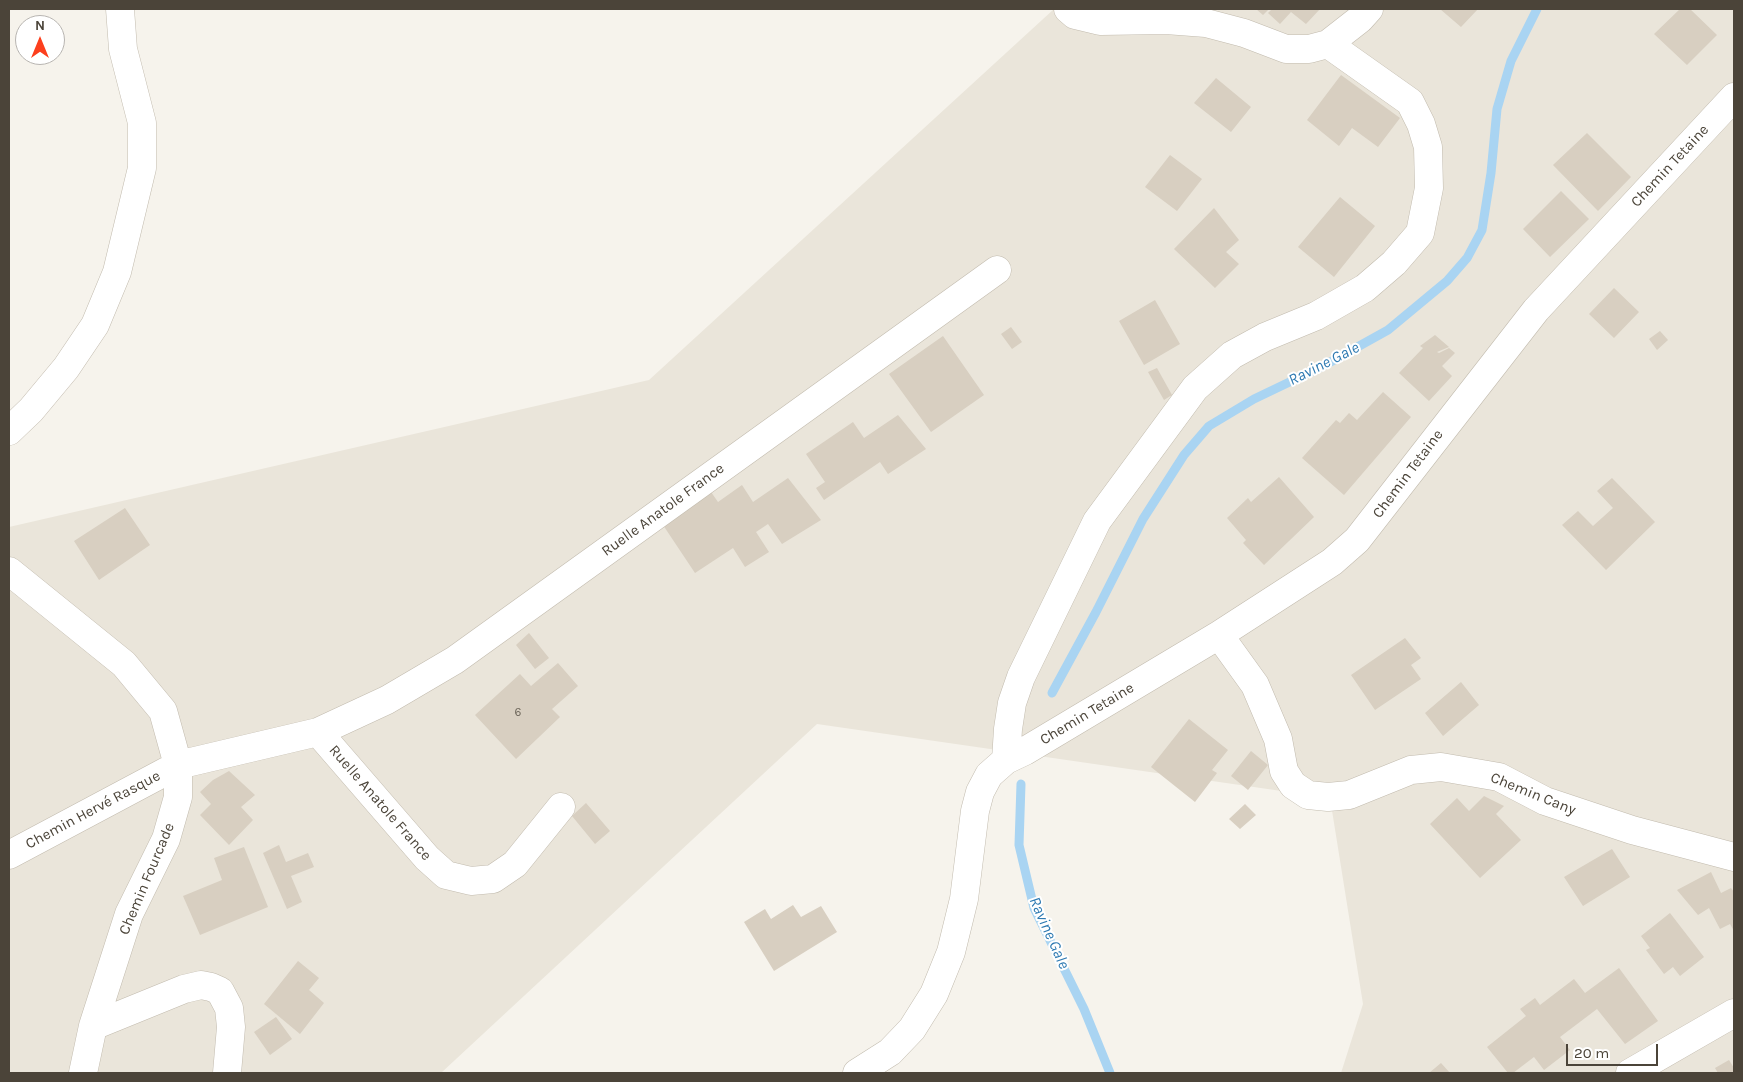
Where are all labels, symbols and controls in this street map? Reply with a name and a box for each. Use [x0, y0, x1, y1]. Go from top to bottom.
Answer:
north arrow [15, 15, 65, 65]
text: N [35, 17, 45, 34]
street label: Chemin Tetaine [1627, 121, 1713, 211]
water label: Ravine Gale [1285, 338, 1363, 390]
street label: Chemin Tetaine [1369, 426, 1447, 522]
street label: Ruelle Anatole France [598, 460, 728, 560]
street label: Chemin Tetaine [1037, 679, 1137, 749]
house number: 6 [515, 706, 521, 720]
street label: Ruelle Anatole France [325, 742, 435, 864]
street label: Chemin Hervé Rasque [23, 767, 163, 853]
street label: Chemin Cany [1488, 769, 1578, 819]
street label: Chemin Fourcade [115, 820, 179, 938]
water label: Ravine Gale [1025, 894, 1073, 972]
scale bar [1568, 1034, 1660, 1066]
text: 20 m [1574, 1044, 1609, 1062]

